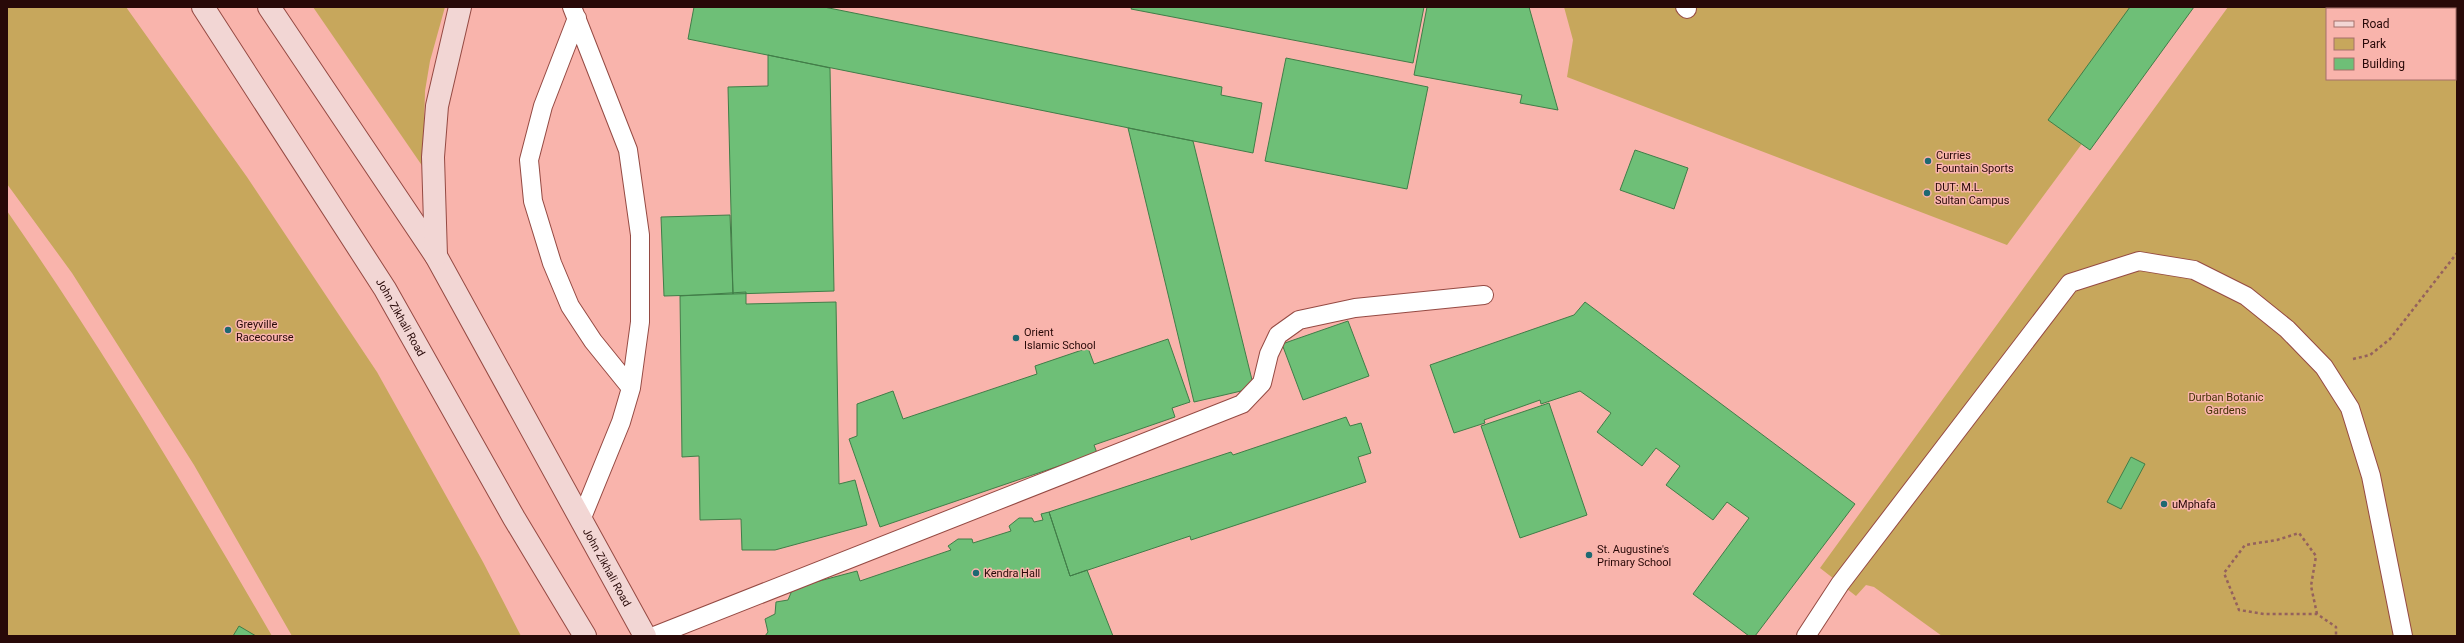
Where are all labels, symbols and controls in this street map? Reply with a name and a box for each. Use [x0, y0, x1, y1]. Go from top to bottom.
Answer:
legend [2326, 8, 2456, 80]
text: Road [2362, 17, 2390, 31]
text: Park [2362, 37, 2387, 51]
text: Building [2362, 57, 2405, 71]
place label: Curries Fountain Sports [1936, 149, 2014, 175]
marker: Curries Fountain Sports [1923, 156, 1933, 166]
place label: DUT: M.L. Sultan Campus [1935, 181, 2010, 207]
marker: DUT: M.L. Sultan Campus [1922, 188, 1932, 198]
street label: John Zikhali Road [373, 276, 428, 359]
place label: Greyville Racecourse [236, 318, 294, 344]
marker: Greyville Racecourse [223, 325, 233, 335]
place label: Orient Islamic School [1024, 326, 1096, 352]
marker: Orient Islamic School [1011, 333, 1021, 343]
park label: Durban Botanic Gardens [2188, 391, 2264, 417]
place label: uMphafa [2172, 498, 2216, 511]
marker: uMphafa [2159, 499, 2169, 509]
street label: John Zikhali Road [580, 526, 634, 609]
place label: St. Augustine's Primary School [1597, 543, 1671, 569]
marker: St. Augustine's Primary School [1584, 550, 1594, 560]
place label: Kendra Hall [984, 567, 1040, 580]
marker: Kendra Hall [971, 568, 981, 578]

